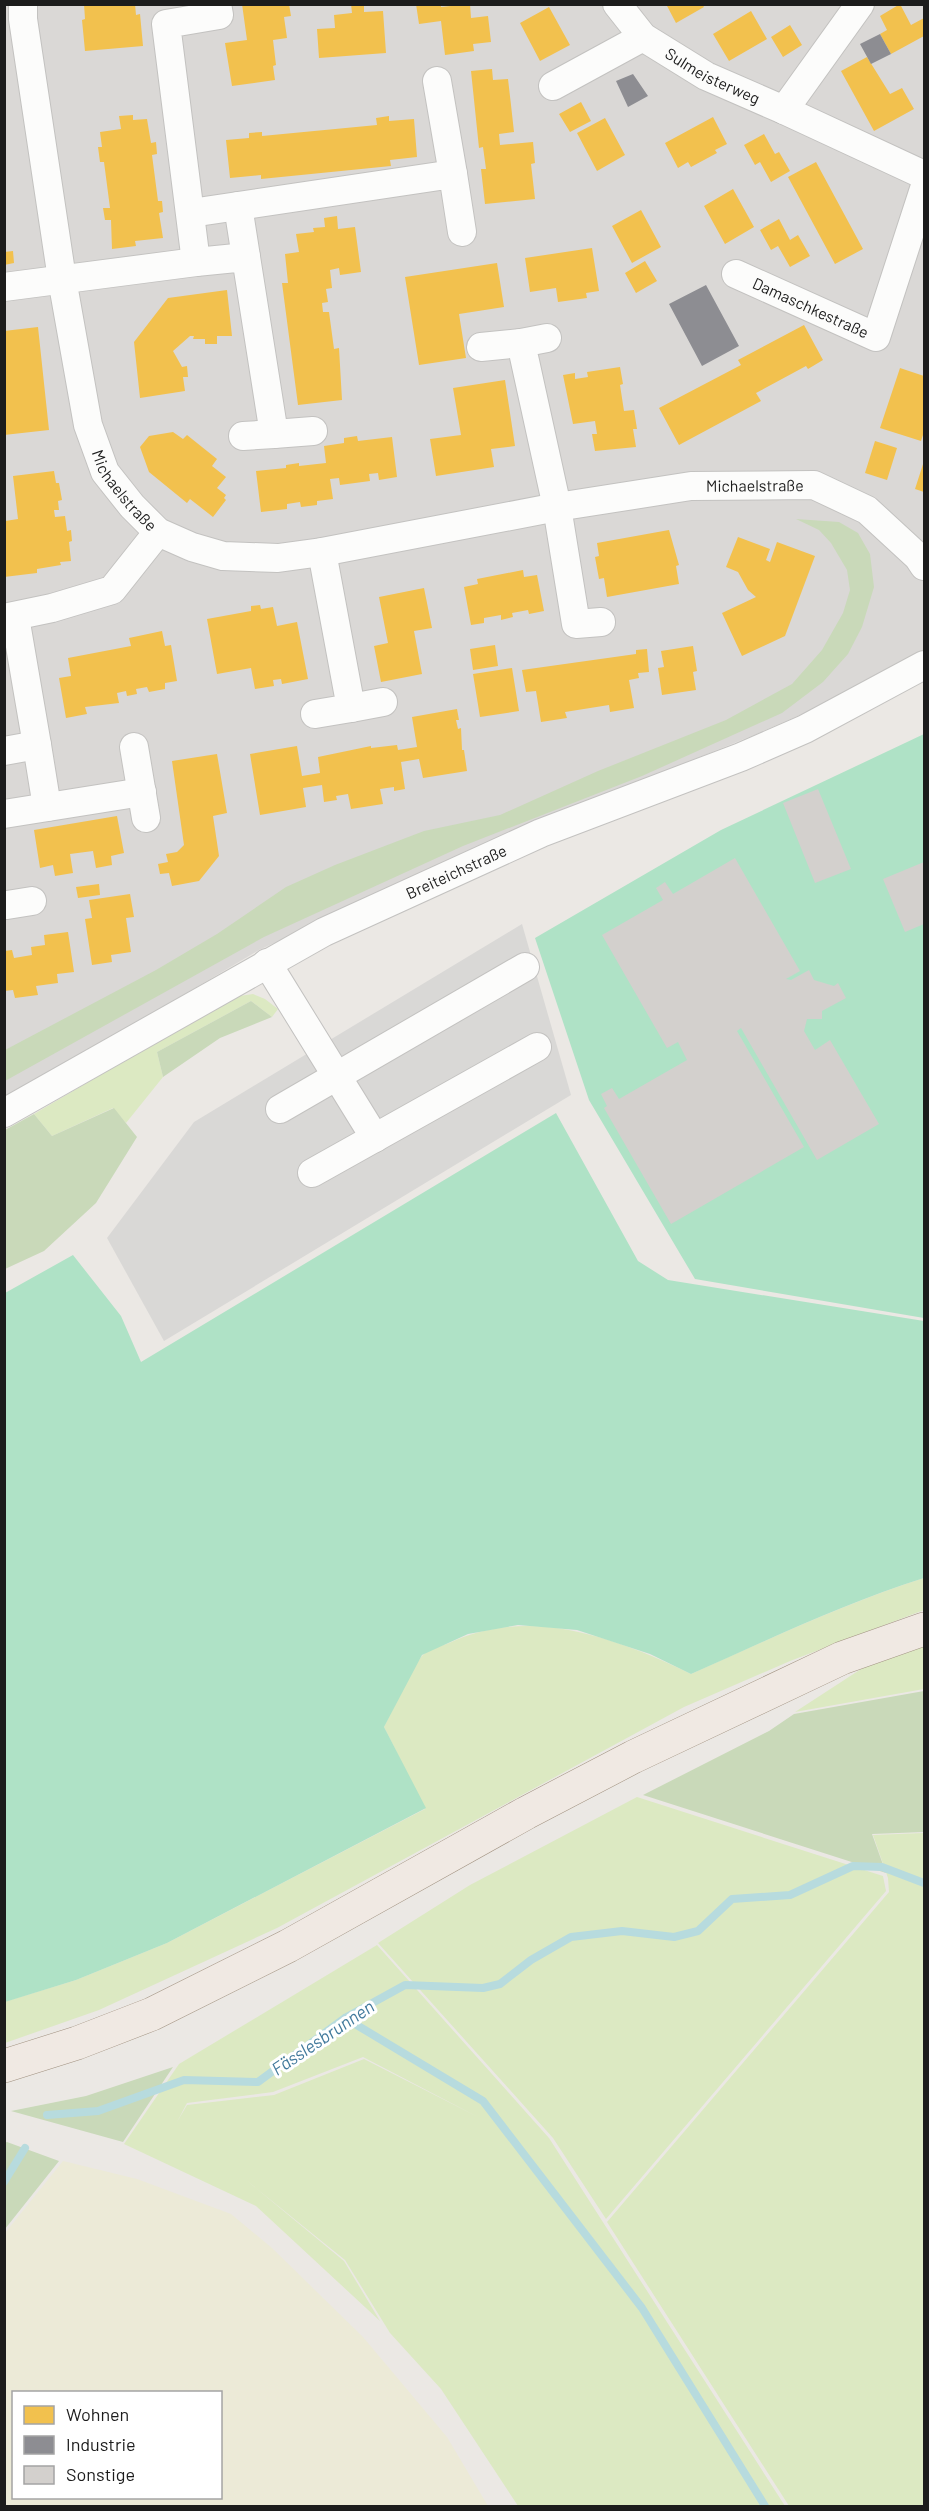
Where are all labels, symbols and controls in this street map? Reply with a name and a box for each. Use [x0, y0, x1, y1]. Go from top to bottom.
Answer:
street label: Sulmeisterweg [662, 43, 763, 107]
street label: Damaschkestraße [750, 273, 872, 342]
street label: Michaelstraße [89, 447, 161, 535]
street label: Michaelstraße [706, 475, 804, 495]
street label: Breiteichstraße [403, 840, 509, 902]
water label: Fässlesbrunnen [267, 1995, 378, 2080]
legend [12, 2391, 222, 2499]
text: Wohnen [66, 2403, 129, 2425]
text: Industrie [66, 2433, 136, 2455]
text: Sonstige [66, 2463, 135, 2485]

